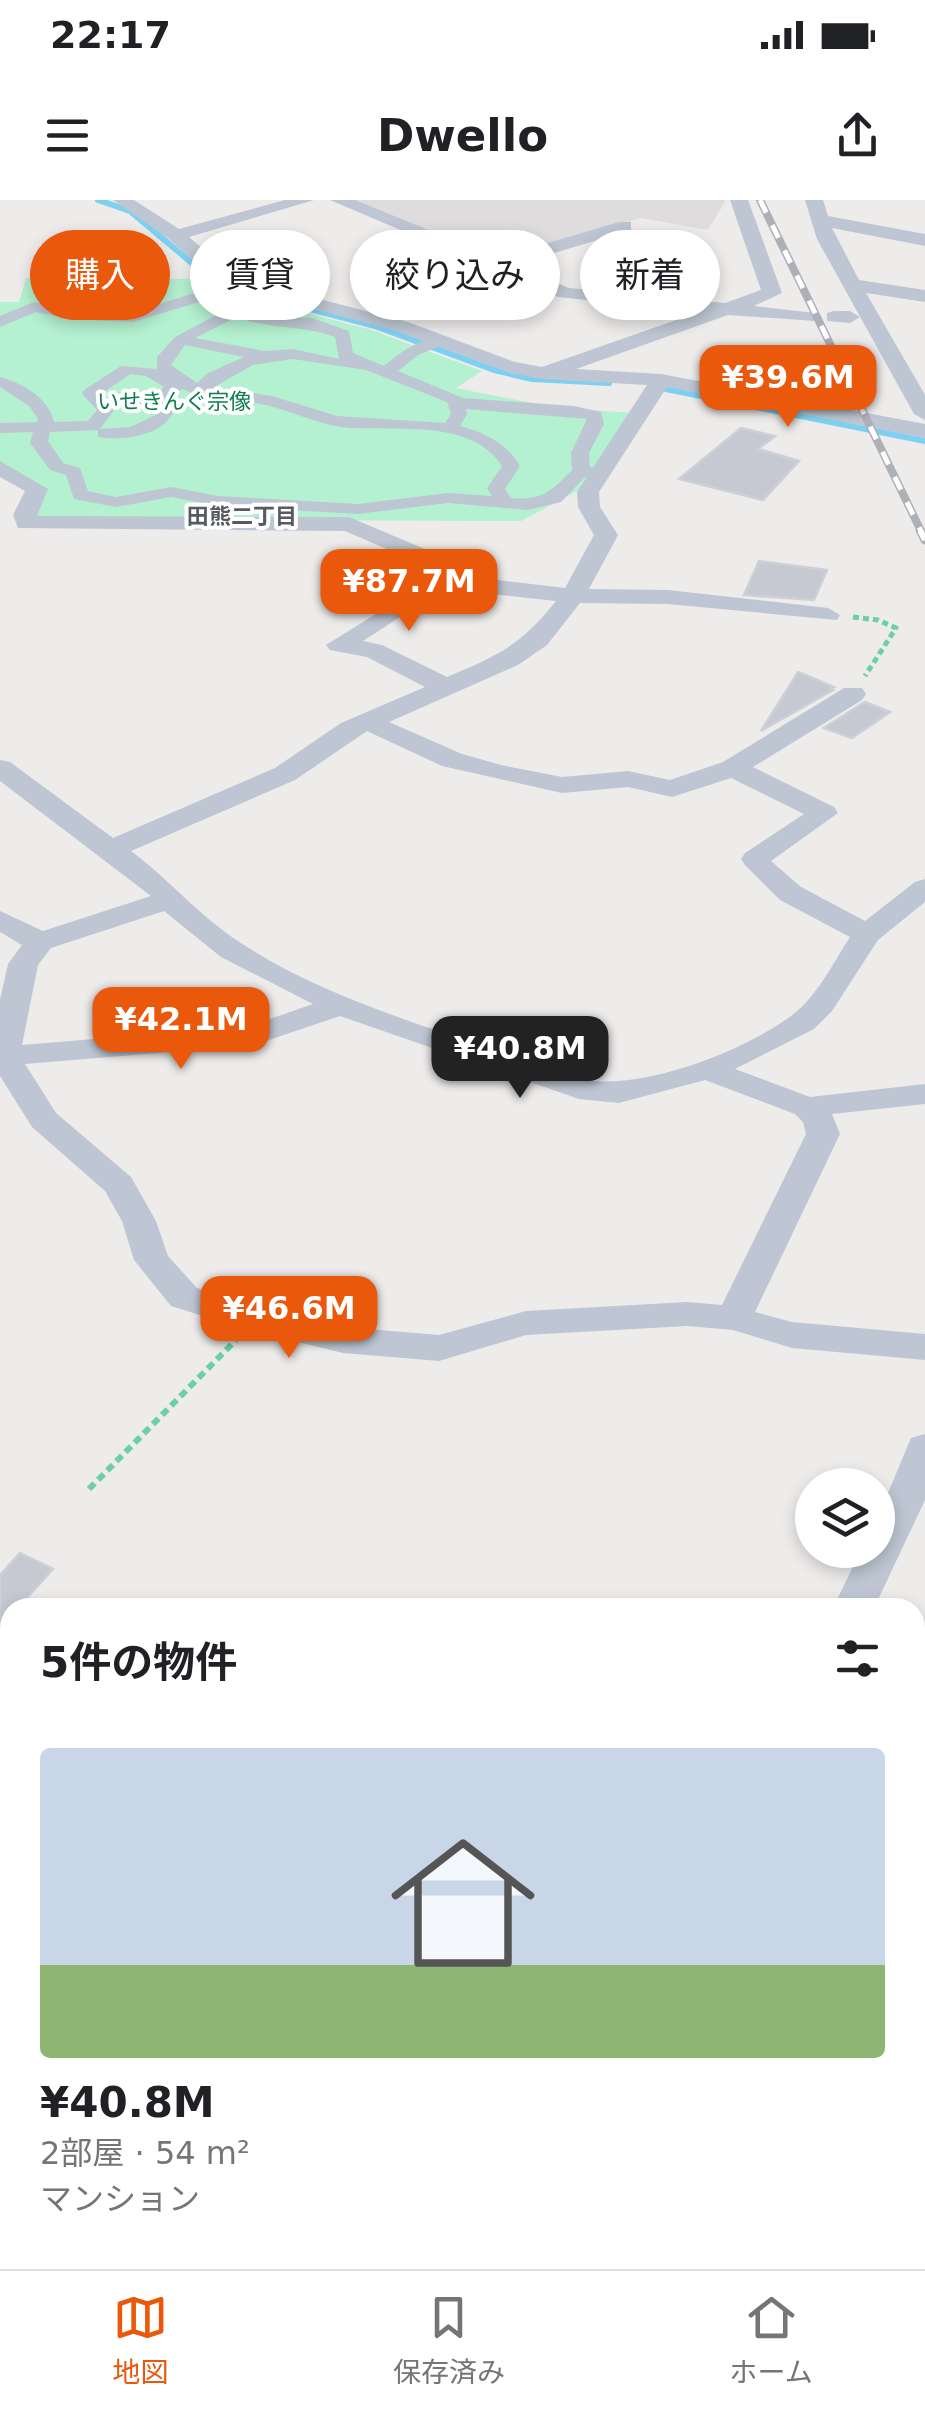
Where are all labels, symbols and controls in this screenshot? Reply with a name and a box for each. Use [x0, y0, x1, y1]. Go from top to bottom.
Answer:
text: 22:17 [50, 13, 171, 57]
icon: menu [40, 108, 95, 163]
icon: share [830, 108, 885, 163]
text: Dwello [377, 109, 548, 162]
chip: 購入 [30, 230, 170, 320]
chip: 賃貸 [190, 230, 330, 320]
chip: 絞り込み [350, 230, 560, 320]
chip: 新着 [580, 230, 720, 320]
pin: ¥39.6M [707, 345, 869, 430]
text: ¥39.6M [721, 358, 855, 396]
park label: いせきんぐ宗像 [97, 389, 251, 414]
district label: 田熊二丁目 [187, 504, 297, 529]
pin: ¥87.7M [328, 549, 490, 634]
text: ¥87.7M [342, 562, 476, 600]
pin: ¥42.1M [100, 987, 262, 1072]
text: ¥42.1M [114, 1000, 248, 1038]
pin: ¥40.8M [439, 1016, 601, 1101]
text: ¥40.8M [453, 1029, 587, 1067]
pin: ¥46.6M [208, 1276, 370, 1361]
text: ¥46.6M [222, 1289, 356, 1327]
map controls [795, 1468, 895, 1568]
button: layers [795, 1468, 895, 1568]
icon: filters [830, 1631, 885, 1686]
text: 5件の物件 [40, 1638, 237, 1687]
icon: home [373, 1813, 553, 1993]
text: ¥40.8M [40, 2078, 215, 2127]
text: 2部屋 · 54 m² [40, 2134, 250, 2172]
text: マンション [40, 2180, 200, 2218]
tab: 地図 [112, 2290, 168, 2390]
tab: 保存済み [393, 2290, 505, 2390]
tab: ホーム [730, 2290, 813, 2390]

